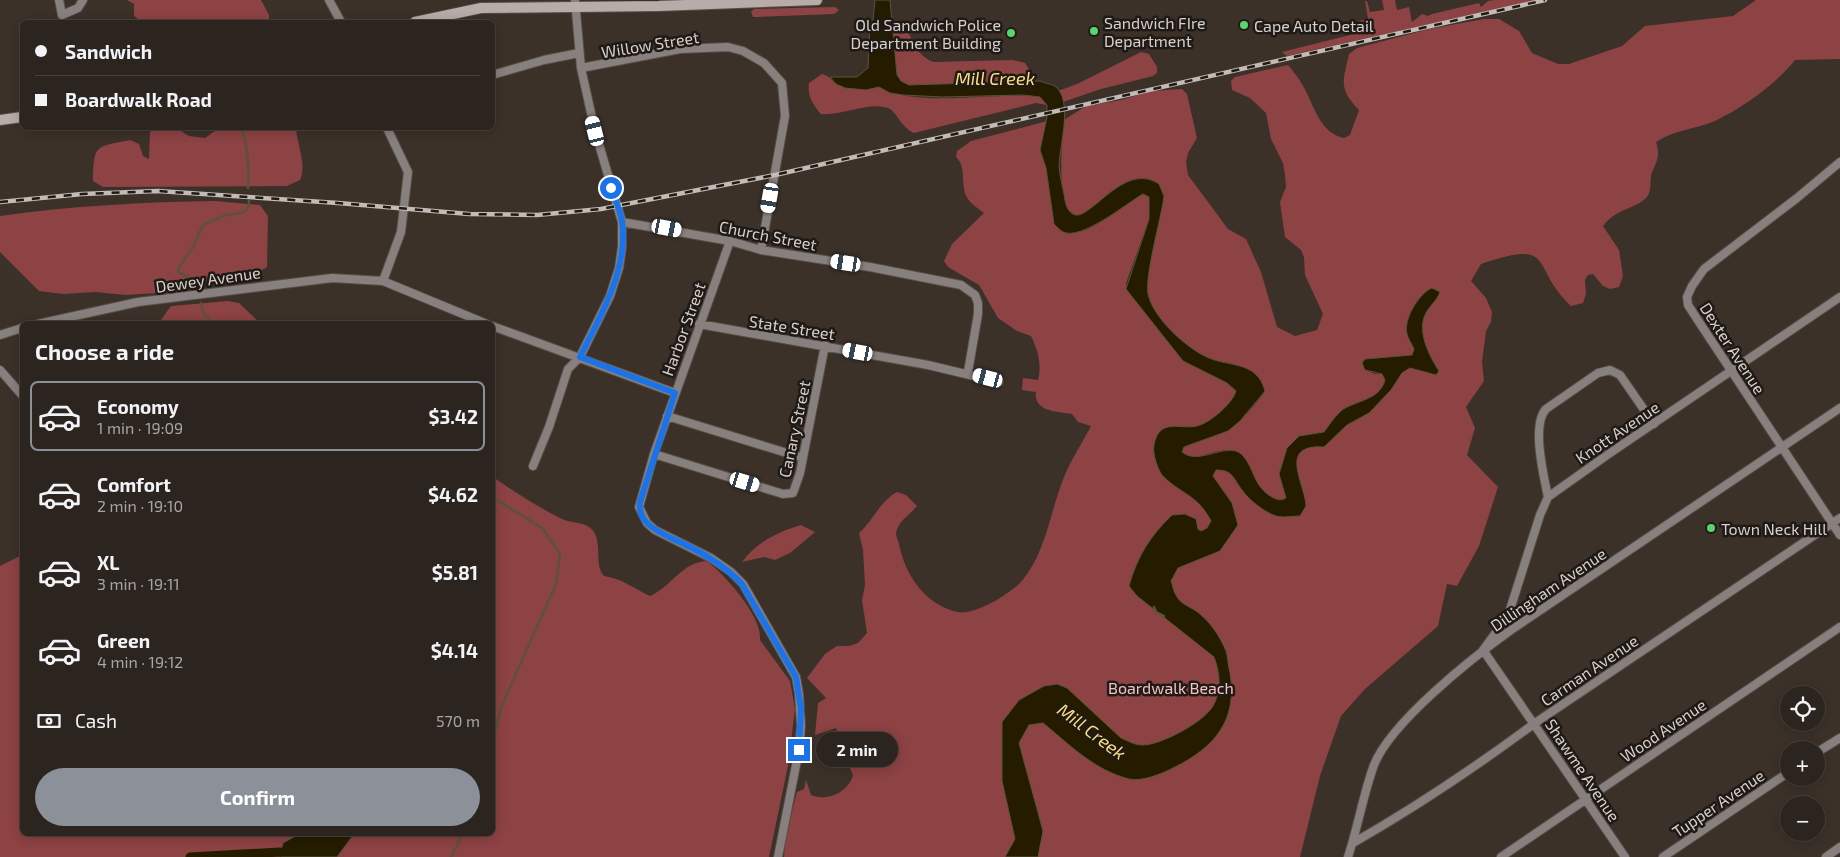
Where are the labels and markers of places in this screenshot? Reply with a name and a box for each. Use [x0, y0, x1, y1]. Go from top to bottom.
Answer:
place label: Sandwich FIre Department [1104, 13, 1206, 50]
place label: Old Sandwich Police Department Building [851, 15, 1001, 52]
place label: Cape Auto Detail [1254, 16, 1374, 35]
marker: Cape Auto Detail [1238, 19, 1250, 31]
marker: Sandwich FIre Department [1088, 25, 1100, 37]
marker: Old Sandwich Police Department Building [1005, 27, 1017, 39]
place label: Town Neck Hill [1721, 519, 1827, 538]
marker: Town Neck Hill [1705, 522, 1717, 534]

